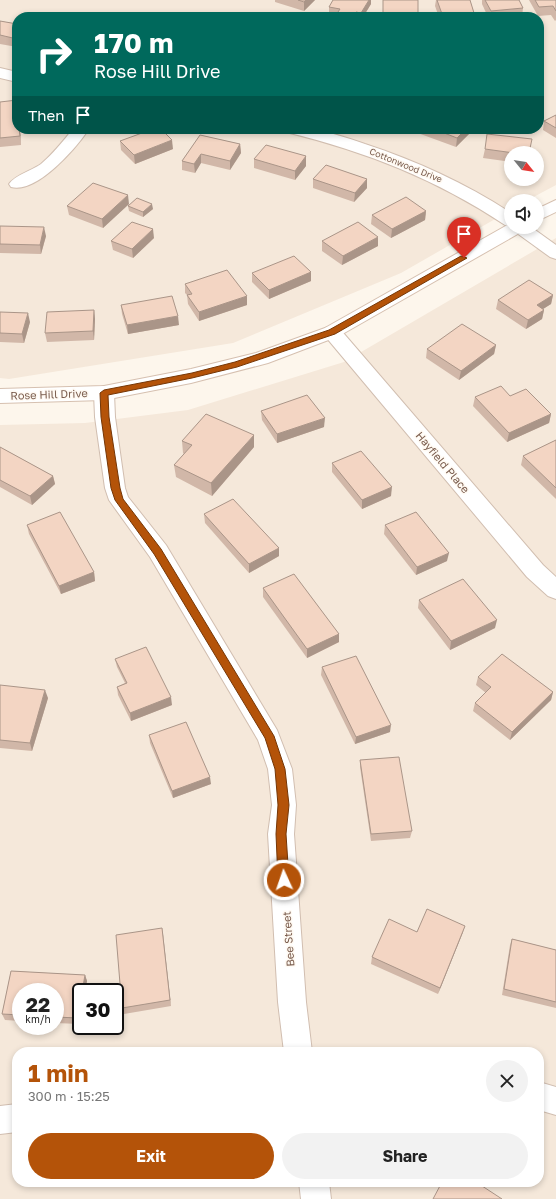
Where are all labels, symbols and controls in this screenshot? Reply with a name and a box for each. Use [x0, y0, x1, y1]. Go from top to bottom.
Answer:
text: 170 m [94, 26, 173, 59]
icon: right [28, 28, 80, 80]
text: Rose Hill Drive [94, 60, 220, 82]
icon: arrive [72, 104, 94, 126]
text: Then [28, 106, 64, 124]
street label: Cottonwood Drive [368, 145, 444, 185]
north arrow [504, 146, 544, 186]
map controls [504, 146, 544, 234]
button: sound [504, 194, 544, 234]
pin [447, 217, 481, 258]
icon: arrive [453, 223, 475, 245]
street label: Rose Hill Drive [10, 386, 88, 402]
street label: Hayfield Place [413, 429, 473, 495]
position arrow [263, 859, 305, 901]
street label: Bee Street [280, 911, 296, 967]
speed limit sign: 30 [72, 983, 124, 1035]
text: 22 [26, 992, 50, 1016]
text: km/h [25, 1013, 51, 1025]
text: 1 min [28, 1058, 88, 1087]
button: close [486, 1060, 528, 1102]
text: 300 m · 15:25 [28, 1088, 110, 1104]
button: Exit [28, 1133, 274, 1179]
button: Share [282, 1133, 528, 1179]

